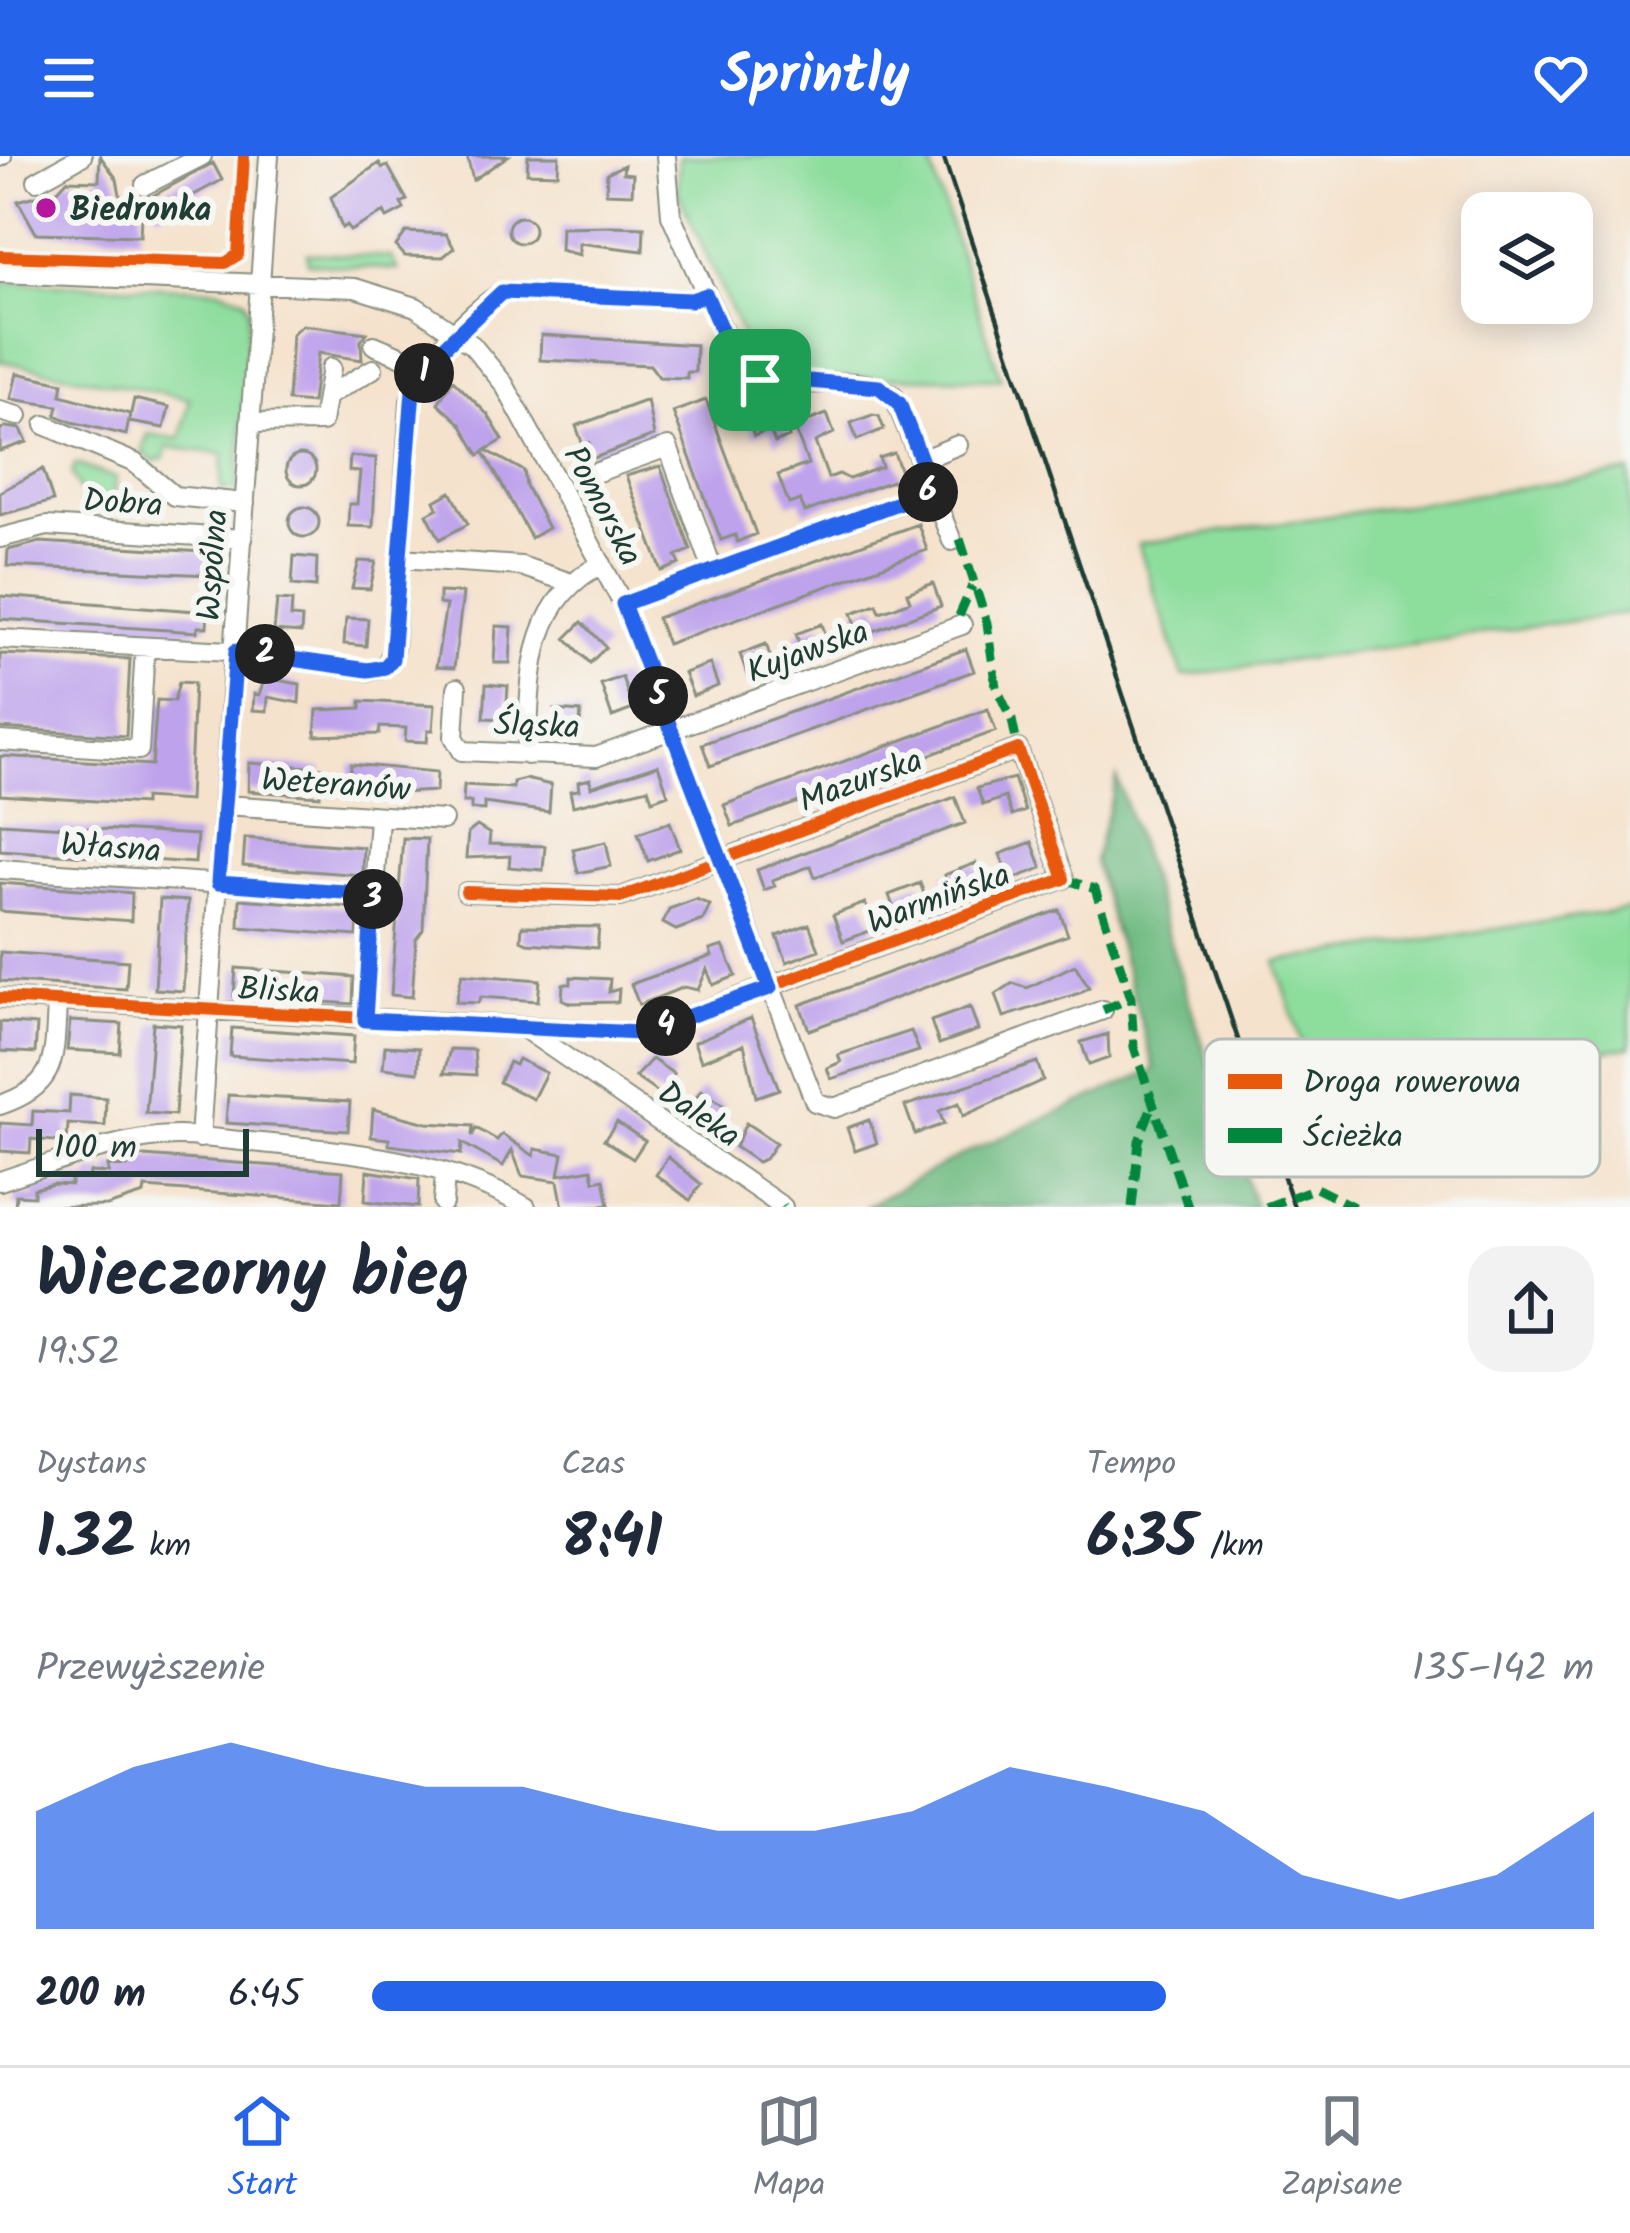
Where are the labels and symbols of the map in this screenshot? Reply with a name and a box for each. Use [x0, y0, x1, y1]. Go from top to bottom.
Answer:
place label: Biedronka [70, 185, 211, 238]
marker: Biedronka [33, 195, 59, 221]
pin [709, 329, 811, 431]
pin: 1 [394, 343, 454, 403]
street label: Pomorska [547, 437, 655, 576]
pin: 6 [898, 462, 958, 522]
street label: Dobra [81, 475, 164, 534]
street label: Wspólna [184, 508, 245, 623]
street label: Kujawska [740, 607, 877, 700]
pin: 2 [235, 624, 295, 684]
pin: 5 [628, 666, 688, 726]
street label: Śląska [493, 700, 581, 755]
street label: Mazurska [792, 736, 930, 829]
street label: Weteranów [259, 755, 413, 818]
street label: Własna [59, 820, 163, 879]
street label: Warmińska [860, 850, 1018, 951]
pin: 3 [343, 869, 403, 929]
street label: Bliska [236, 964, 321, 1021]
pin: 4 [636, 996, 696, 1056]
legend [1204, 1039, 1600, 1177]
text: Droga rowerowa [1303, 1058, 1521, 1111]
street label: Daleka [646, 1069, 750, 1163]
text: Ścieżka [1303, 1112, 1403, 1165]
scale bar [36, 1123, 249, 1176]

